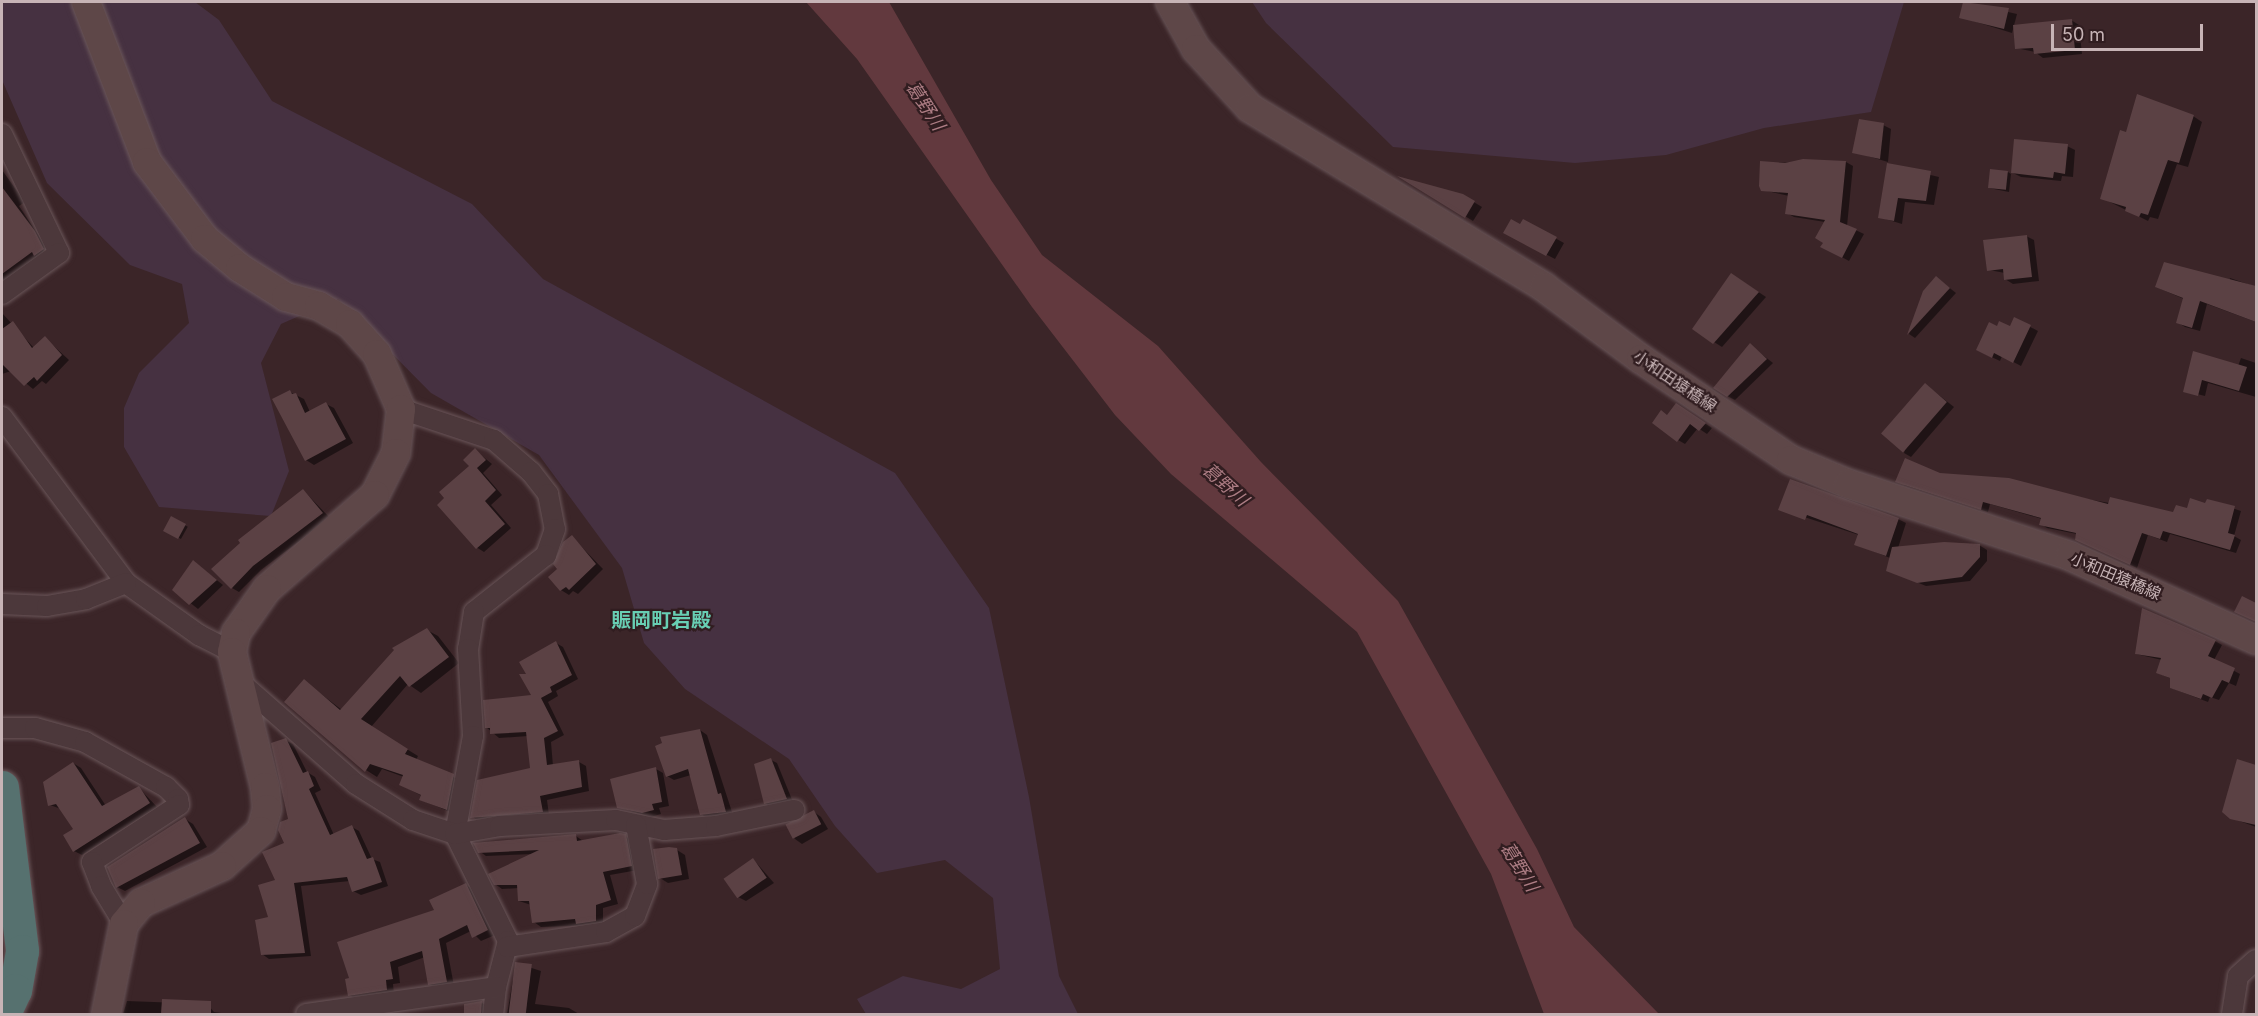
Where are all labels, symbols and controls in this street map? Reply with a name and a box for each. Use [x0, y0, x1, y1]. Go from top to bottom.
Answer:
scale bar [2054, 12, 2206, 50]
text: 50 m [2062, 24, 2105, 45]
water label: 葛野川 [901, 77, 949, 135]
street label: 小和田猿橋線 [1630, 346, 1720, 416]
water label: 葛野川 [1198, 459, 1252, 511]
street label: 小和田猿橋線 [2068, 548, 2164, 604]
district label: 賑岡町岩殿 [611, 608, 711, 632]
water label: 葛野川 [1496, 838, 1542, 896]

